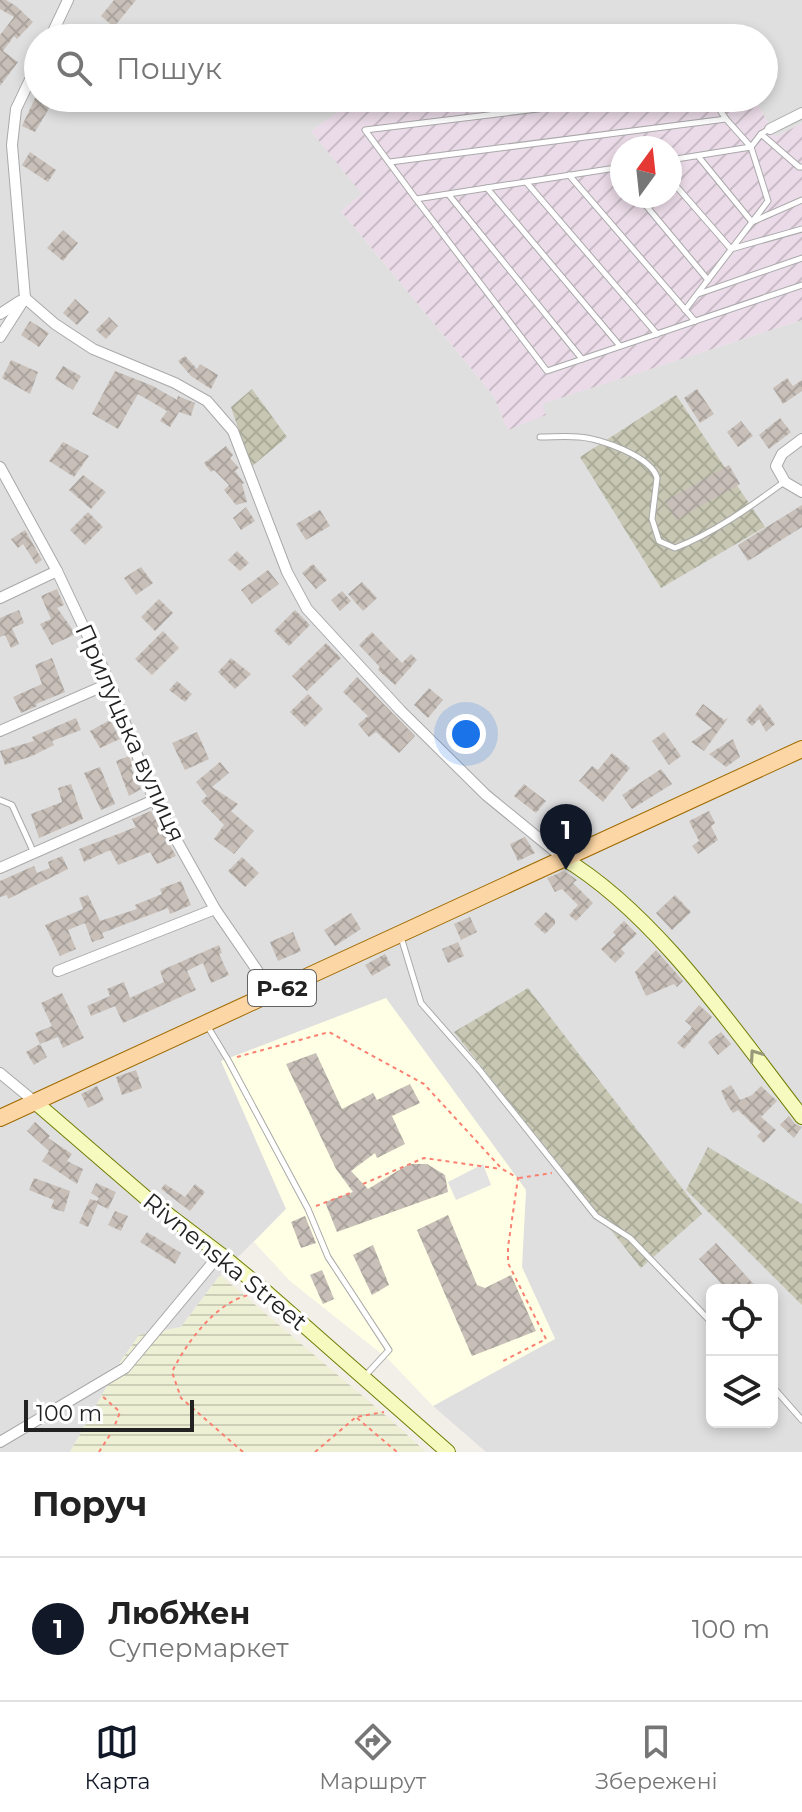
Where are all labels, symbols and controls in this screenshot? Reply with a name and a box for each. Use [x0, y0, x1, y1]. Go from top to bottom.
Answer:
search box [24, 24, 778, 112]
icon: search [52, 46, 96, 90]
text: Пошук [116, 50, 222, 87]
north arrow [610, 136, 682, 208]
street label: Прилуцька вулиця [69, 619, 192, 846]
your location [446, 714, 486, 754]
pin: 1 [540, 804, 592, 870]
road number: Р-62 [248, 970, 316, 1006]
one-way arrow [750, 1049, 765, 1063]
street label: Rivnenska Street [137, 1187, 313, 1337]
map controls [706, 1284, 778, 1428]
button: locate [706, 1284, 778, 1356]
button: layers [706, 1356, 778, 1428]
scale bar [24, 1396, 194, 1432]
text: 100 m [36, 1400, 102, 1427]
text: Поруч [32, 1483, 147, 1525]
text: ЛюбЖен [108, 1595, 250, 1632]
text: 1 [53, 1613, 63, 1645]
text: 100 m [692, 1613, 770, 1645]
text: Супермаркет [108, 1632, 289, 1664]
tab: Карта [84, 1720, 150, 1795]
tab: Маршрут [319, 1720, 426, 1795]
tab: Збережені [595, 1720, 718, 1795]

